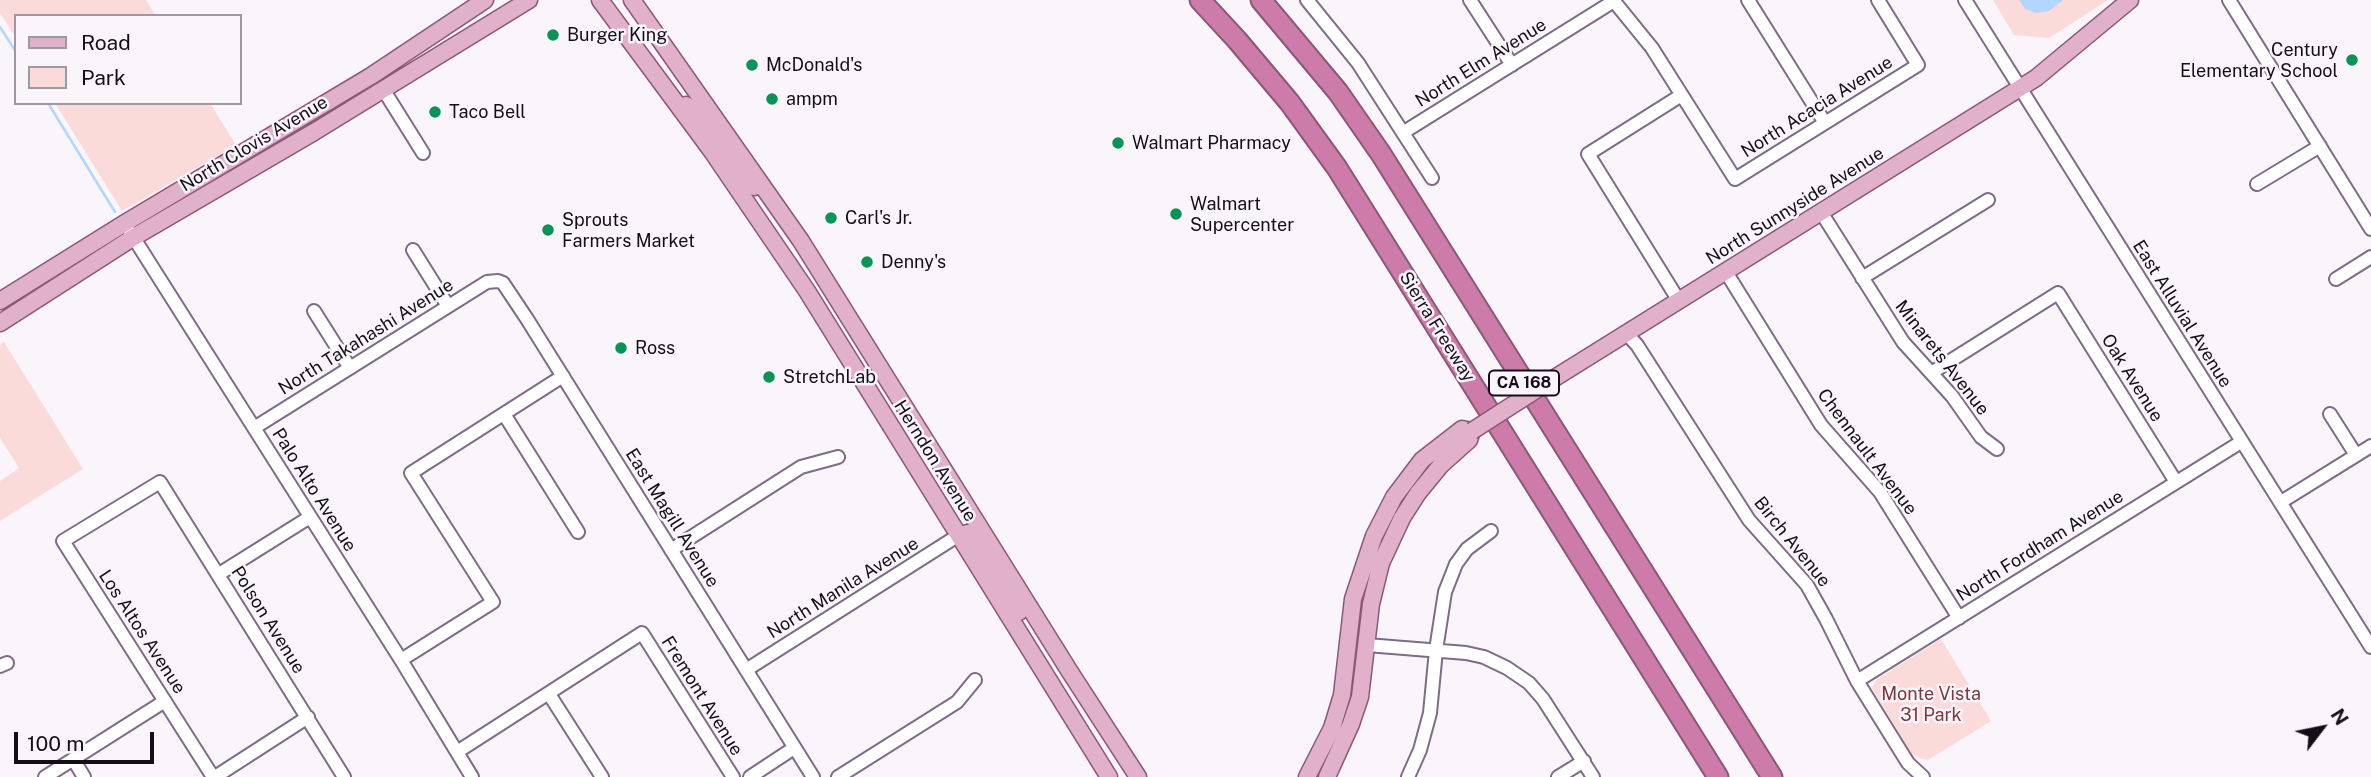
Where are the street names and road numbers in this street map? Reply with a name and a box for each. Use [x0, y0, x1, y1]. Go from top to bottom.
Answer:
street label: North Elm Avenue [1412, 14, 1550, 112]
street label: North Acacia Avenue [1737, 52, 1897, 162]
street label: North Clovis Avenue [176, 91, 332, 197]
street label: North Sunnyside Avenue [1702, 142, 1888, 270]
street label: East Alluvial Avenue [2128, 236, 2236, 392]
street label: Sierra Freeway [1395, 268, 1479, 386]
street label: North Takahashi Avenue [275, 274, 457, 400]
street label: Minarets Avenue [1890, 296, 1994, 420]
street label: Oak Avenue [2097, 330, 2167, 426]
road number: CA 168 [1489, 370, 1559, 396]
street label: Chennault Avenue [1813, 385, 1921, 519]
street label: Herndon Avenue [889, 396, 981, 526]
street label: Palo Alto Avenue [267, 424, 361, 556]
street label: East Magill Avenue [621, 445, 723, 591]
street label: North Fordham Avenue [1953, 486, 2127, 606]
street label: Birch Avenue [1749, 493, 1835, 591]
street label: North Manila Avenue [763, 533, 923, 643]
street label: Polson Avenue [226, 562, 310, 678]
street label: Los Altos Avenue [94, 566, 190, 698]
street label: Fremont Avenue [657, 632, 747, 760]

